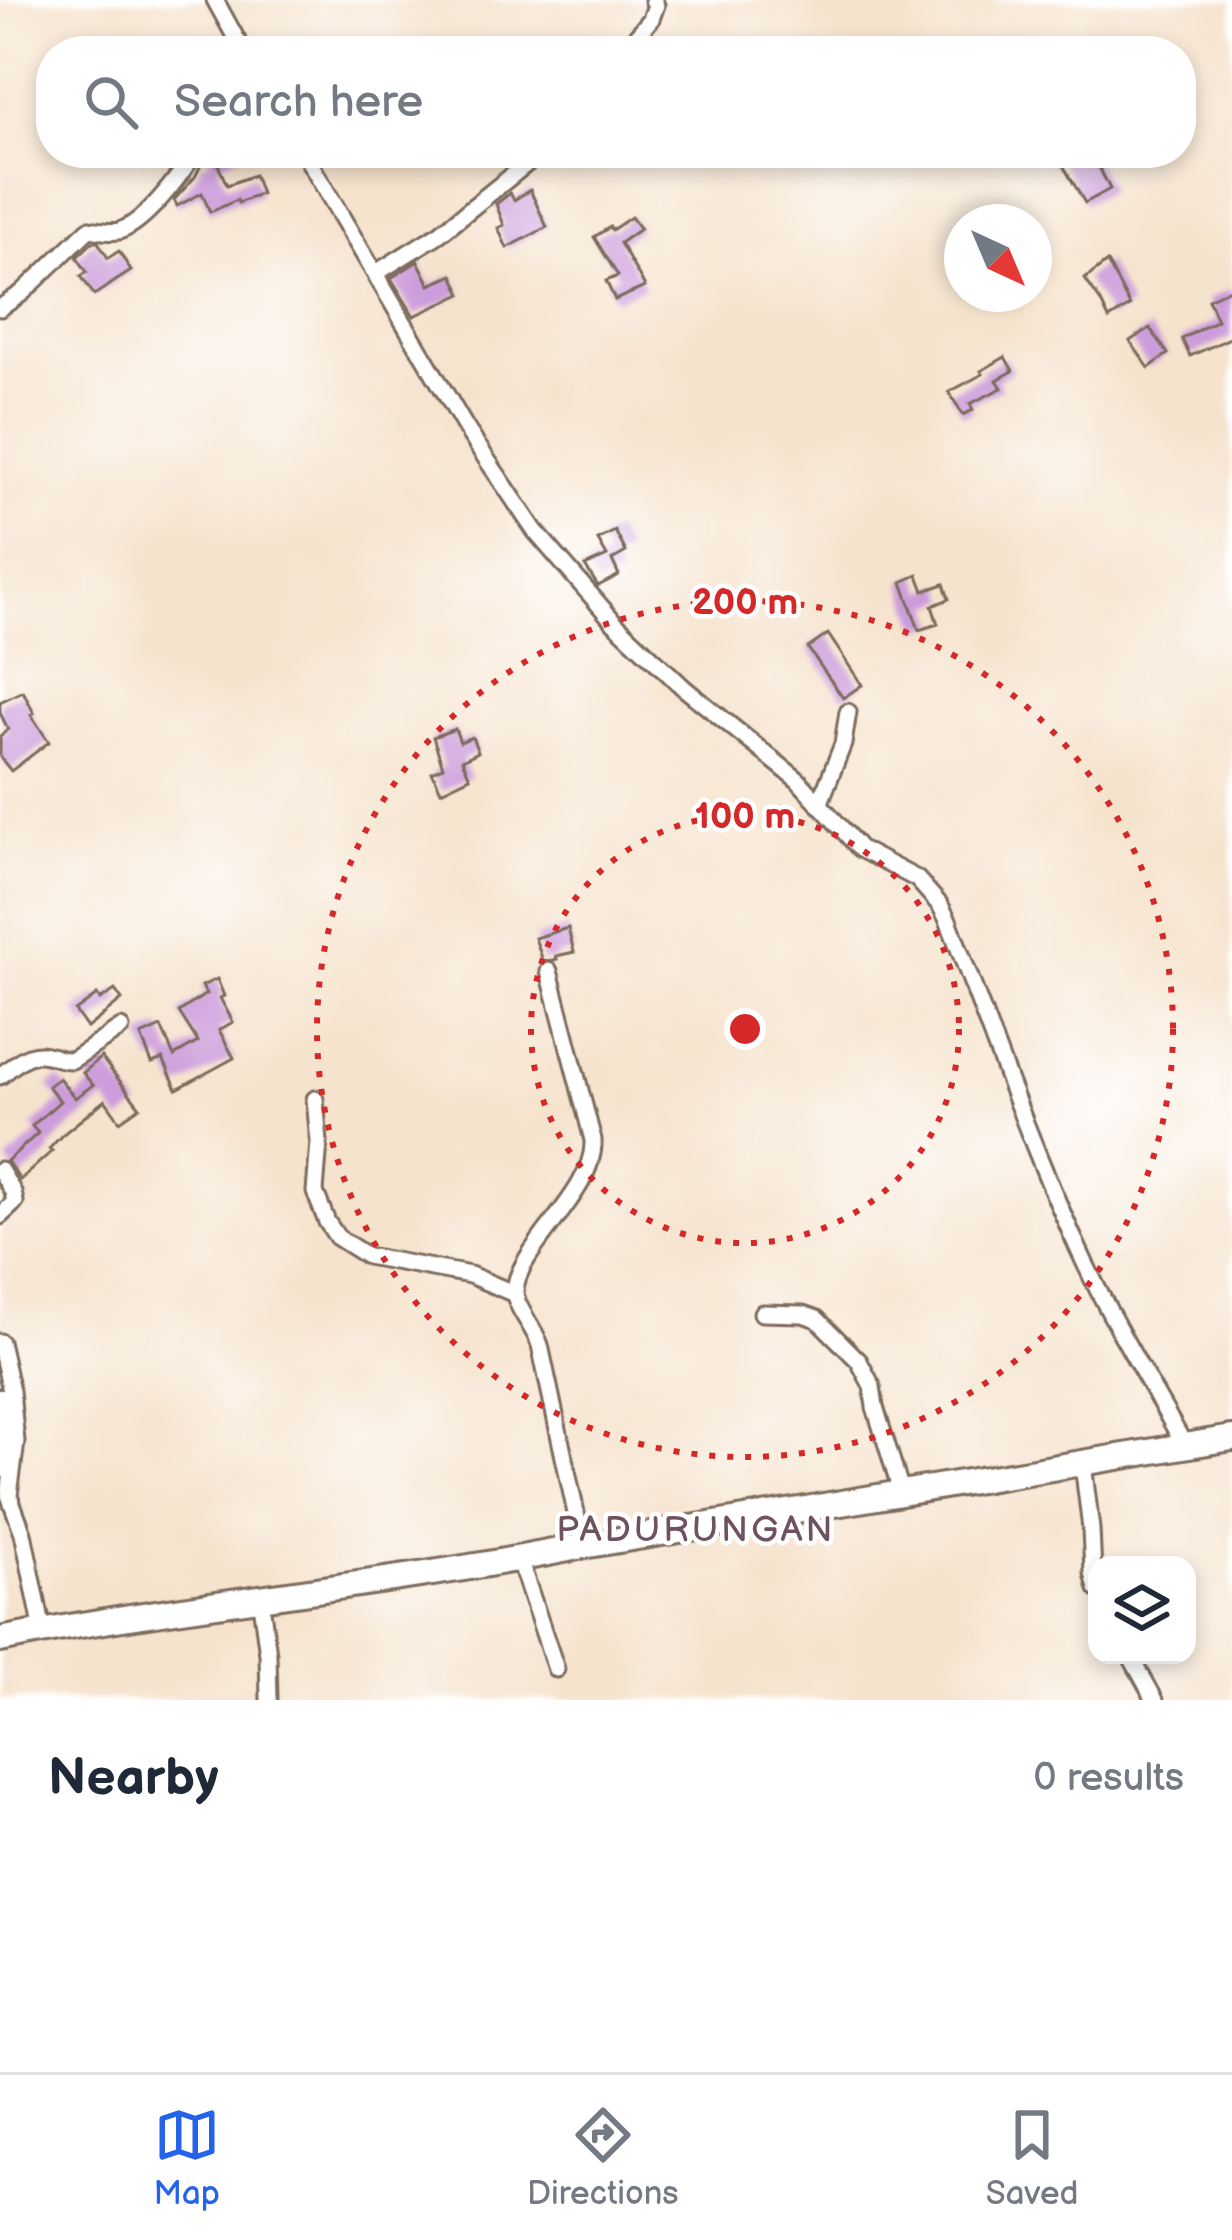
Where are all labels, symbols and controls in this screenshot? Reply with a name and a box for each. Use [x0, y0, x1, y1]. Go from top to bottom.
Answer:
search box [36, 36, 1196, 168]
icon: search [78, 69, 144, 135]
text: Search here [174, 75, 423, 130]
north arrow [944, 204, 1052, 312]
text: 200 m [692, 582, 798, 625]
text: 100 m [695, 796, 795, 839]
centre of rings [724, 1008, 766, 1050]
district label: PADURUNGAN [556, 1509, 836, 1552]
map controls [1088, 1556, 1196, 1664]
button: layers [1088, 1556, 1196, 1664]
text: Nearby [48, 1748, 219, 1809]
text: 0 results [1033, 1755, 1184, 1802]
tab: Map [154, 2102, 220, 2214]
tab: Directions [527, 2102, 679, 2214]
tab: Saved [986, 2102, 1078, 2214]

